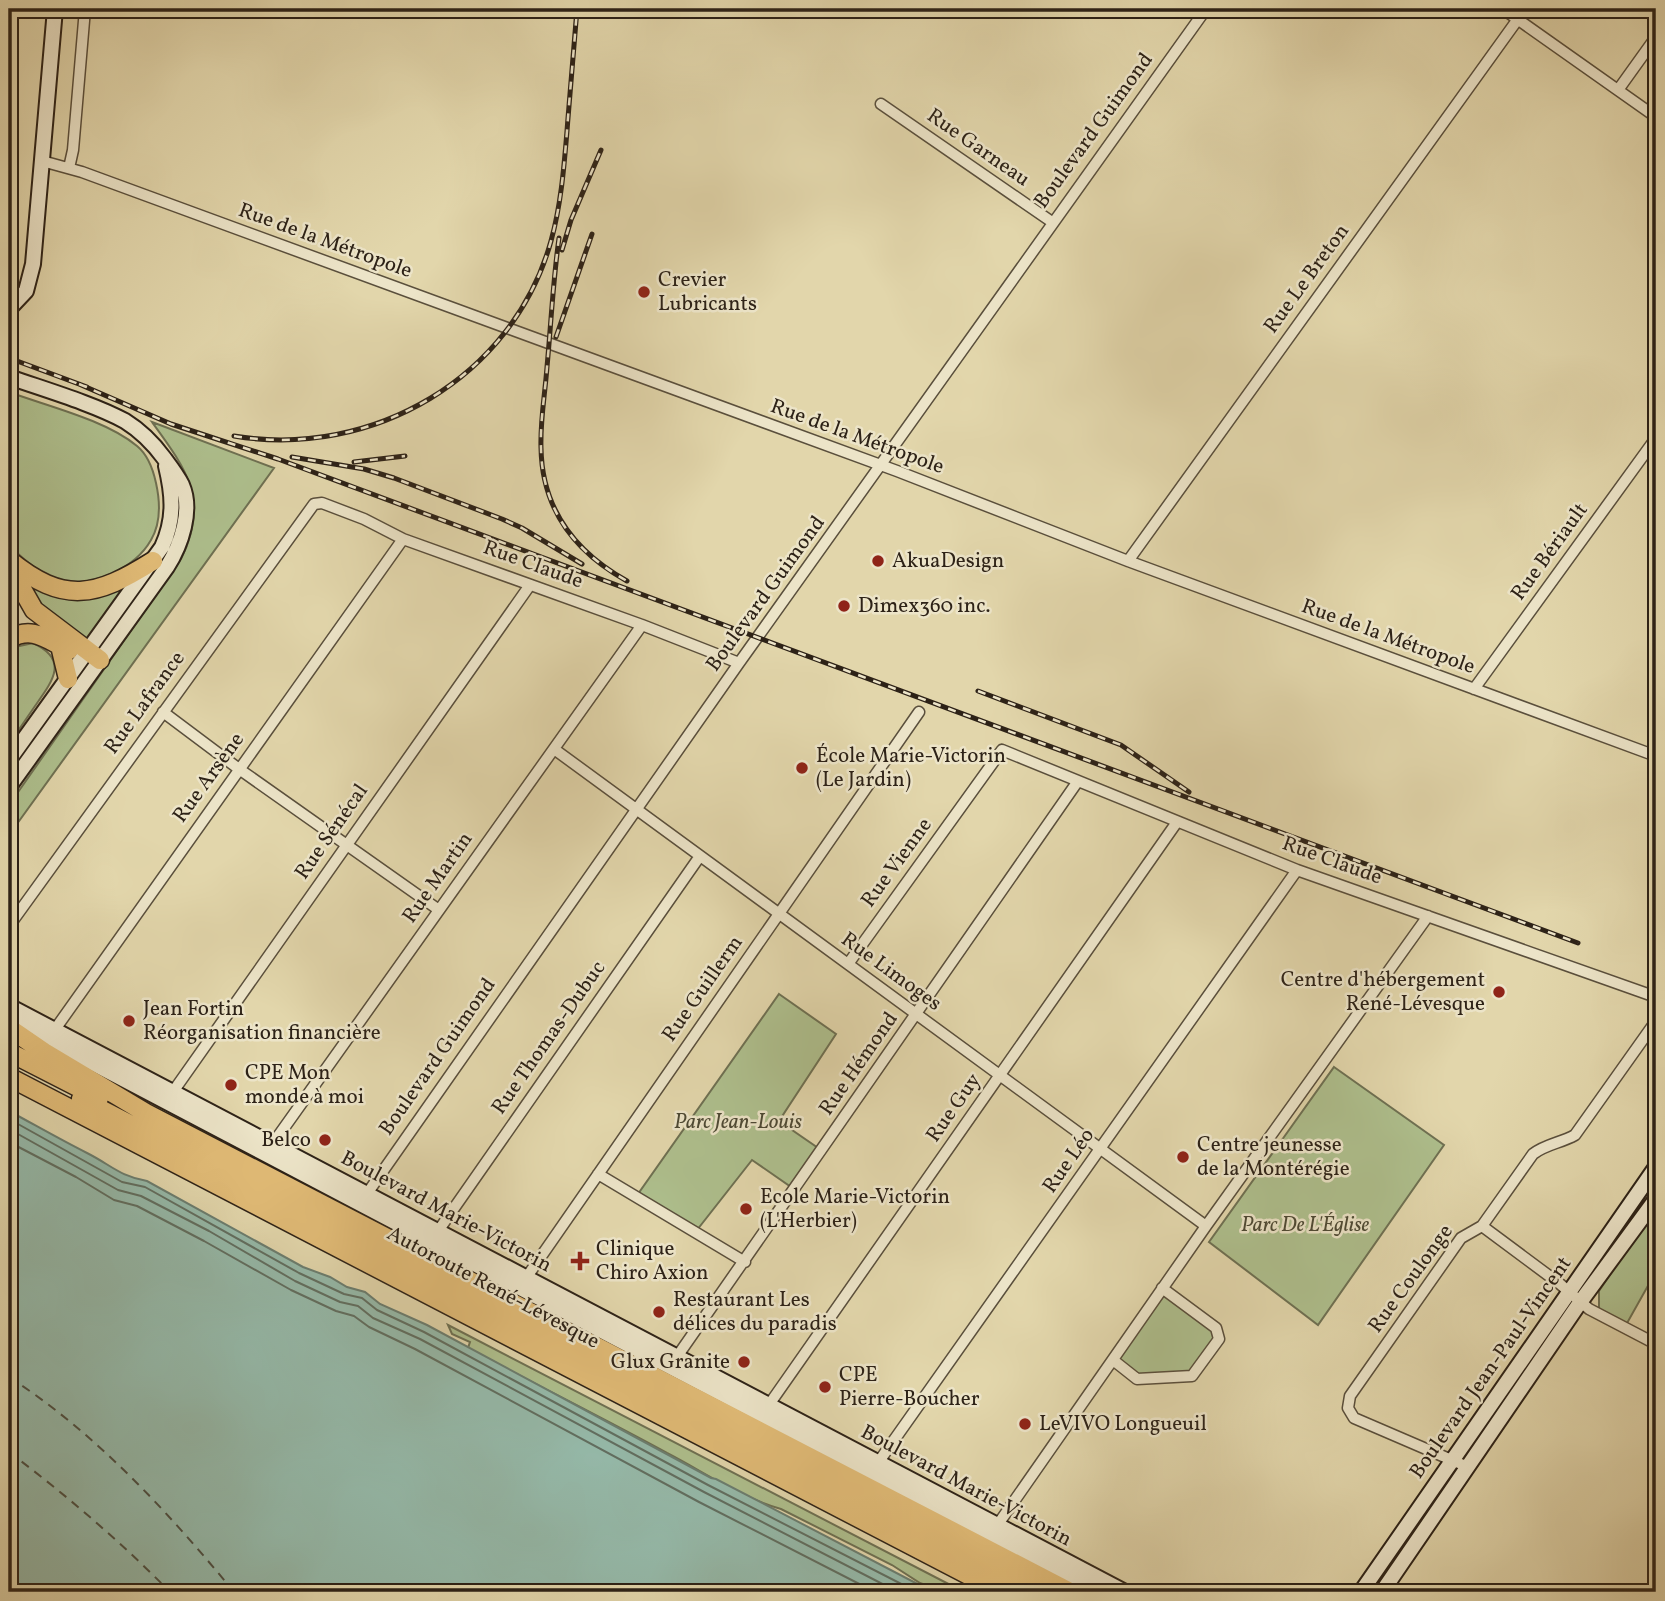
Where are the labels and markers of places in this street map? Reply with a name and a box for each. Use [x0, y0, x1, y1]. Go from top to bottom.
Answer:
place label: Crevier Lubricants [658, 266, 757, 319]
marker: Crevier Lubricants [636, 284, 652, 300]
place label: AkuaDesign [892, 547, 1004, 576]
marker: AkuaDesign [870, 553, 886, 569]
place label: Dimex360 inc. [858, 592, 991, 621]
marker: Dimex360 inc. [836, 598, 852, 614]
place label: École Marie-Victorin (Le Jardin) [816, 742, 1006, 795]
marker: École Marie-Victorin (Le Jardin) [794, 760, 810, 776]
place label: Centre d'hébergement René-Lévesque [1281, 966, 1485, 1019]
marker: Centre d'hébergement René-Lévesque [1491, 984, 1507, 1000]
place label: Jean Fortin Réorganisation financière [143, 995, 381, 1048]
marker: Jean Fortin Réorganisation financière [121, 1013, 137, 1029]
place label: CPE Mon monde à moi [245, 1059, 364, 1112]
marker: CPE Mon monde à moi [223, 1077, 239, 1093]
place label: Belco [261, 1126, 311, 1155]
place label: Centre jeunesse de la Montérégie [1197, 1131, 1350, 1184]
marker: Belco [317, 1132, 333, 1148]
marker: Centre jeunesse de la Montérégie [1175, 1149, 1191, 1165]
place label: Ecole Marie-Victorin (L'Herbier) [760, 1183, 950, 1236]
marker: Ecole Marie-Victorin (L'Herbier) [738, 1201, 754, 1217]
place label: Clinique Chiro Axion [596, 1235, 708, 1288]
marker: Clinique Chiro Axion [570, 1251, 590, 1271]
place label: Restaurant Les délices du paradis [673, 1286, 837, 1339]
marker: Restaurant Les délices du paradis [651, 1304, 667, 1320]
place label: Glux Granite [611, 1348, 730, 1377]
marker: Glux Granite [736, 1354, 752, 1370]
place label: CPE Pierre-Boucher [839, 1361, 980, 1414]
marker: CPE Pierre-Boucher [817, 1379, 833, 1395]
place label: LeVIVO Longueuil [1039, 1410, 1207, 1439]
marker: LeVIVO Longueuil [1017, 1416, 1033, 1432]

